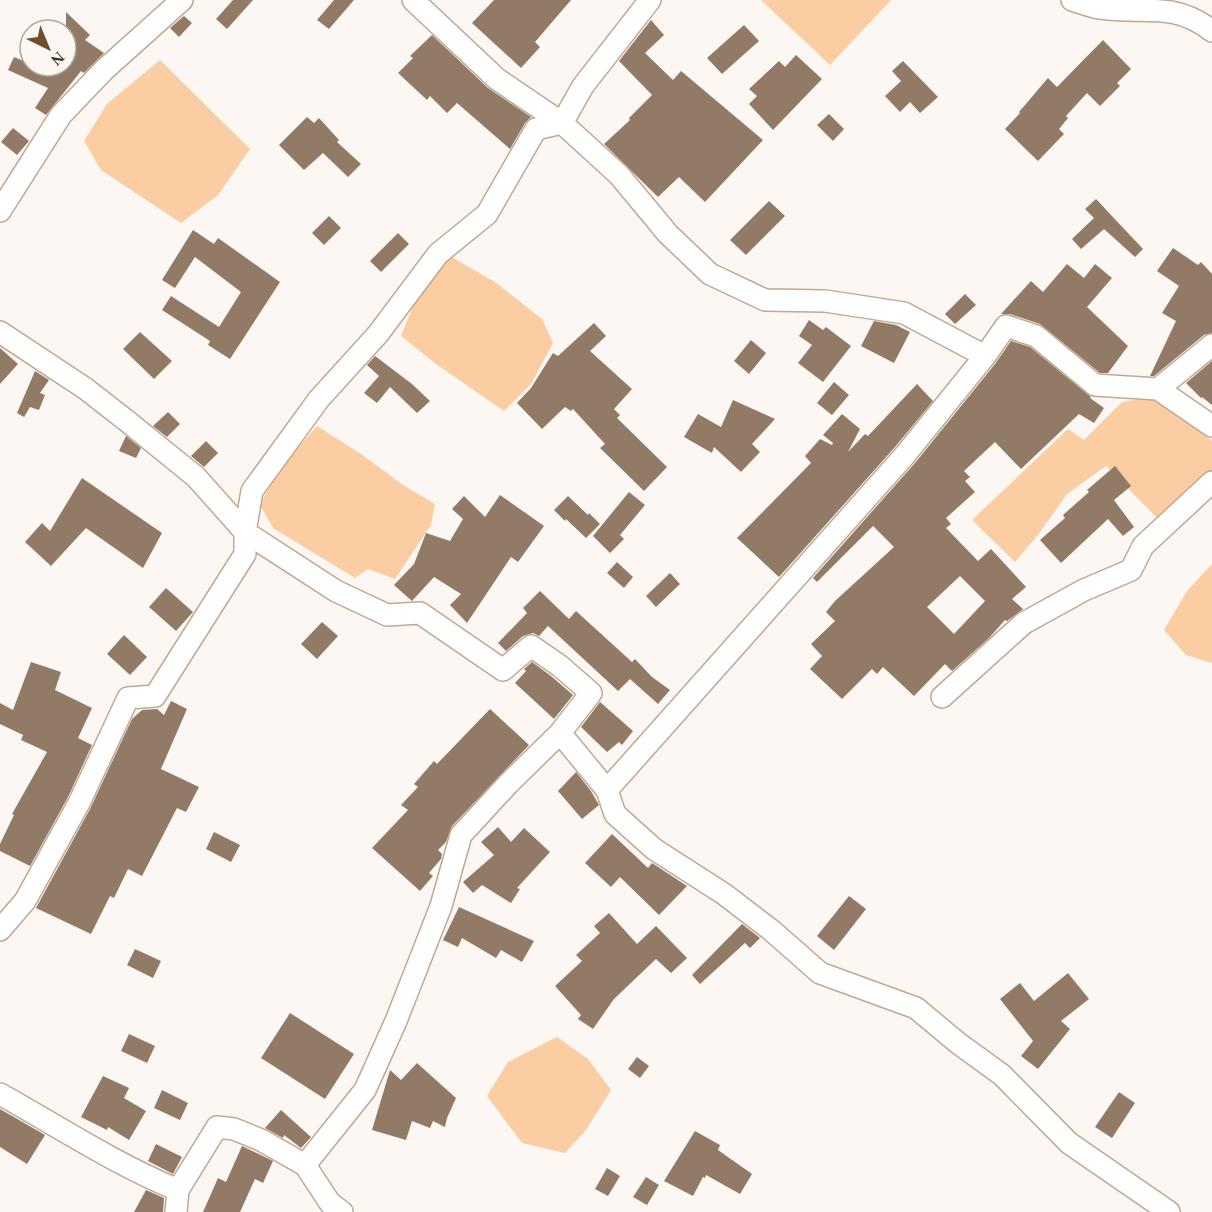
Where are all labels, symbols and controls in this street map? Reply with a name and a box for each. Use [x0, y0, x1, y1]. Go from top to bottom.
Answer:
north arrow [18, 18, 78, 78]
text: N [48, 48, 68, 69]

